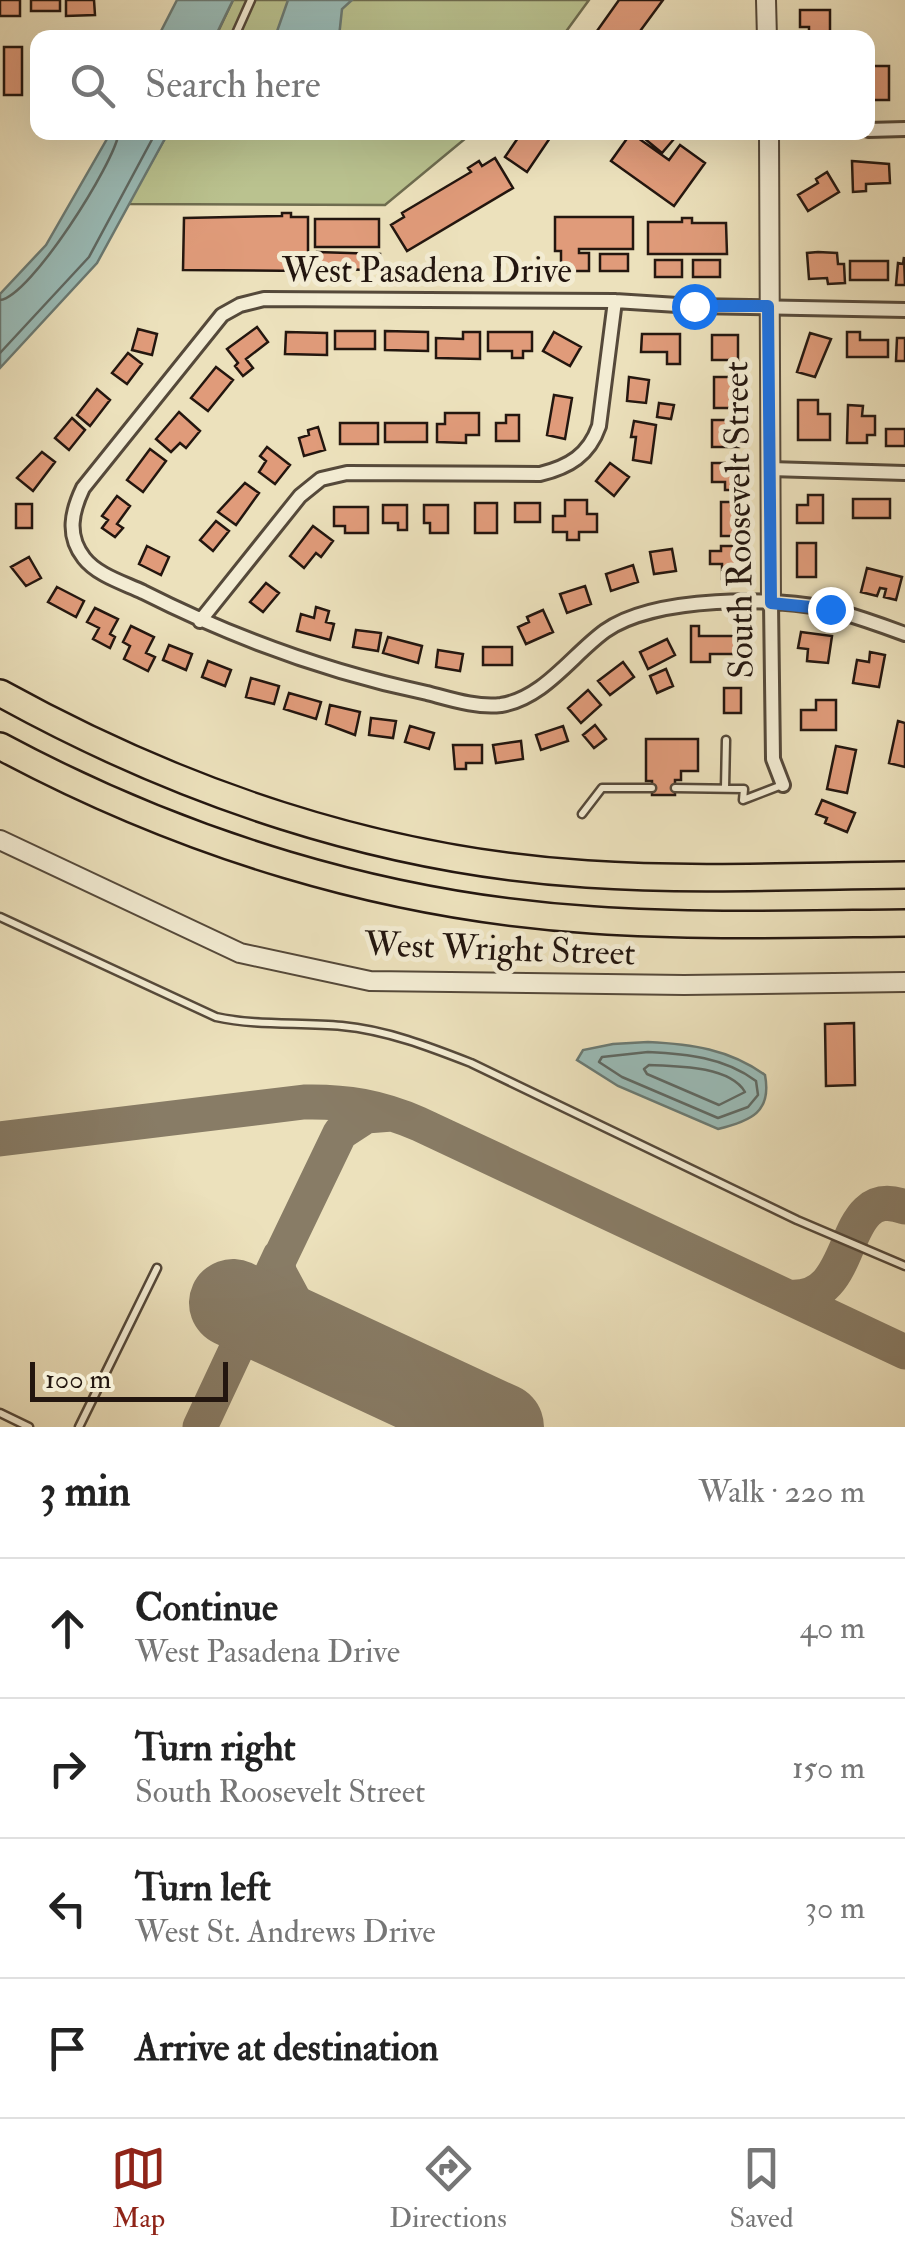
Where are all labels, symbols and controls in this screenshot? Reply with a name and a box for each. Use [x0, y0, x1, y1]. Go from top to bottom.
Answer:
search box [30, 30, 875, 140]
icon: search [65, 58, 120, 113]
text: Search here [145, 61, 321, 109]
street label: West Pasadena Drive [281, 249, 572, 293]
route start [672, 284, 718, 330]
street label: South Roosevelt Street [714, 361, 764, 679]
route end [808, 587, 854, 633]
street label: West Wright Street [363, 922, 636, 976]
scale bar [30, 1357, 228, 1402]
text: 100 m [45, 1362, 111, 1397]
text: 3 min [40, 1466, 130, 1518]
text: Walk · 220 m [698, 1472, 865, 1512]
text: Continue [135, 1584, 278, 1632]
icon: ahead [40, 1601, 95, 1656]
text: 40 m [800, 1608, 865, 1648]
text: West Pasadena Drive [135, 1632, 400, 1672]
text: Turn right [135, 1724, 296, 1772]
icon: right [40, 1741, 95, 1796]
text: 150 m [792, 1748, 865, 1788]
text: South Roosevelt Street [135, 1772, 425, 1812]
text: Turn left [135, 1864, 271, 1912]
icon: left [40, 1881, 95, 1936]
text: 30 m [805, 1888, 865, 1928]
text: West St. Andrews Drive [135, 1912, 436, 1952]
icon: arrive [40, 2021, 95, 2076]
text: Arrive at destination [135, 2024, 439, 2072]
tab: Map [111, 2141, 166, 2236]
tab: Directions [389, 2141, 507, 2236]
tab: Saved [730, 2141, 794, 2236]

